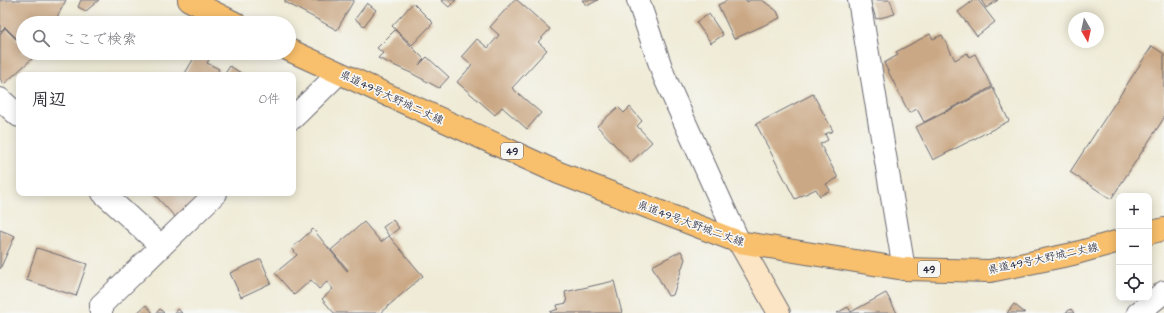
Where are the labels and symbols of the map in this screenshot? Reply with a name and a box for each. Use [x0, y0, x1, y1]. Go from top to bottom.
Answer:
north arrow [1068, 12, 1104, 48]
street label: 県道49号大野城二丈線 [338, 67, 446, 128]
road number: 49 [501, 143, 523, 159]
street label: 県道49号大野城二丈線 [635, 197, 746, 250]
street label: 県道49号大野城二丈線 [986, 239, 1100, 278]
road number: 49 [918, 261, 940, 277]

